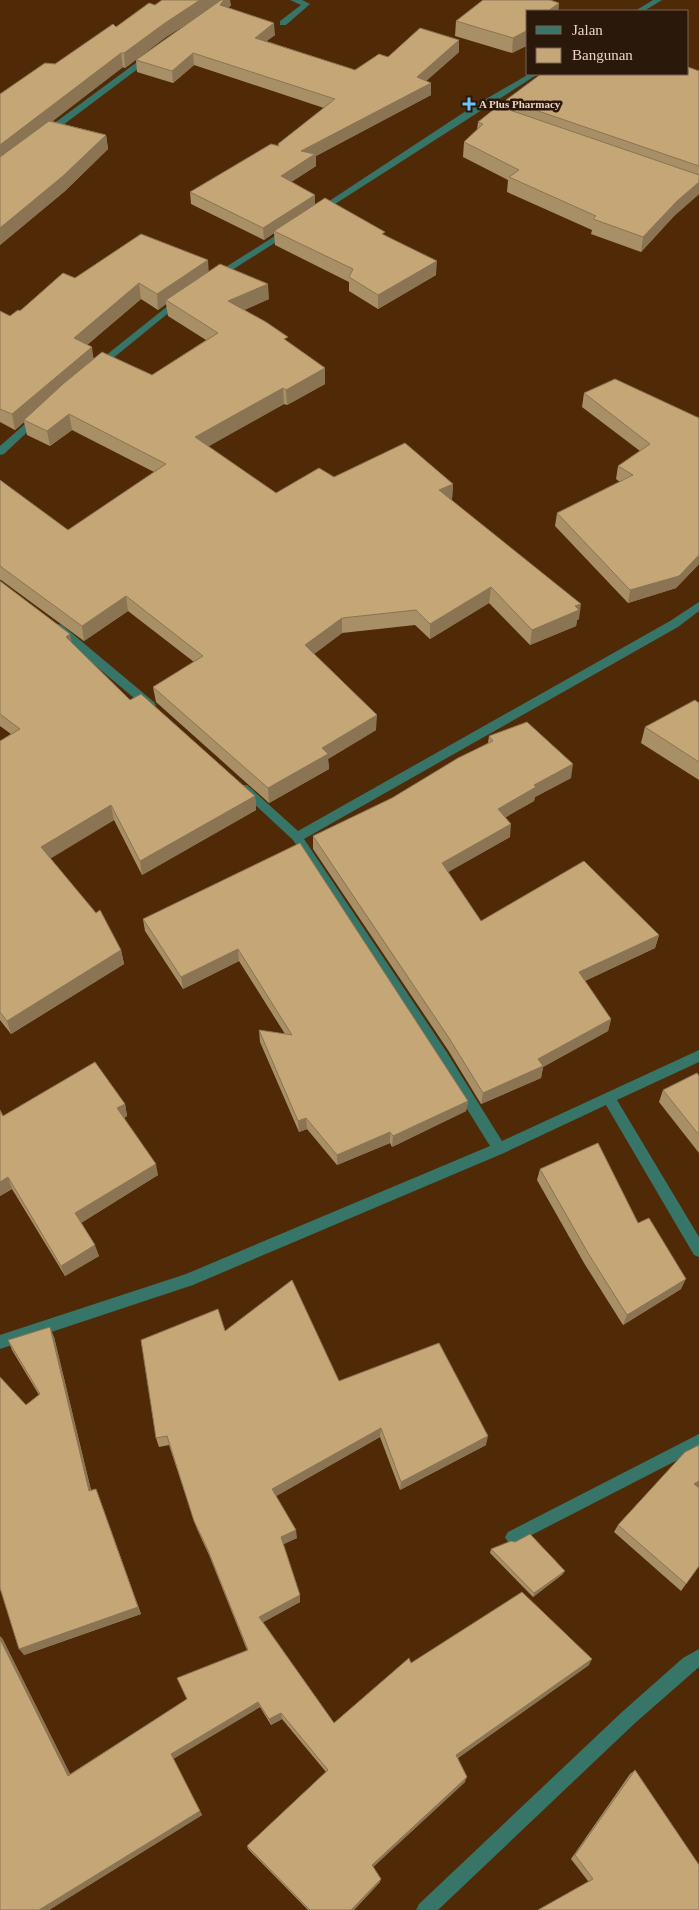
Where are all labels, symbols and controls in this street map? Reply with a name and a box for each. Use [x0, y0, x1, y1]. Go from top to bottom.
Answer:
legend [526, 10, 689, 75]
text: Jalan [572, 22, 603, 38]
text: Bangunan [572, 47, 633, 63]
marker: A Plus Pharmacy [463, 98, 475, 110]
place label: A Plus Pharmacy [479, 98, 561, 110]

